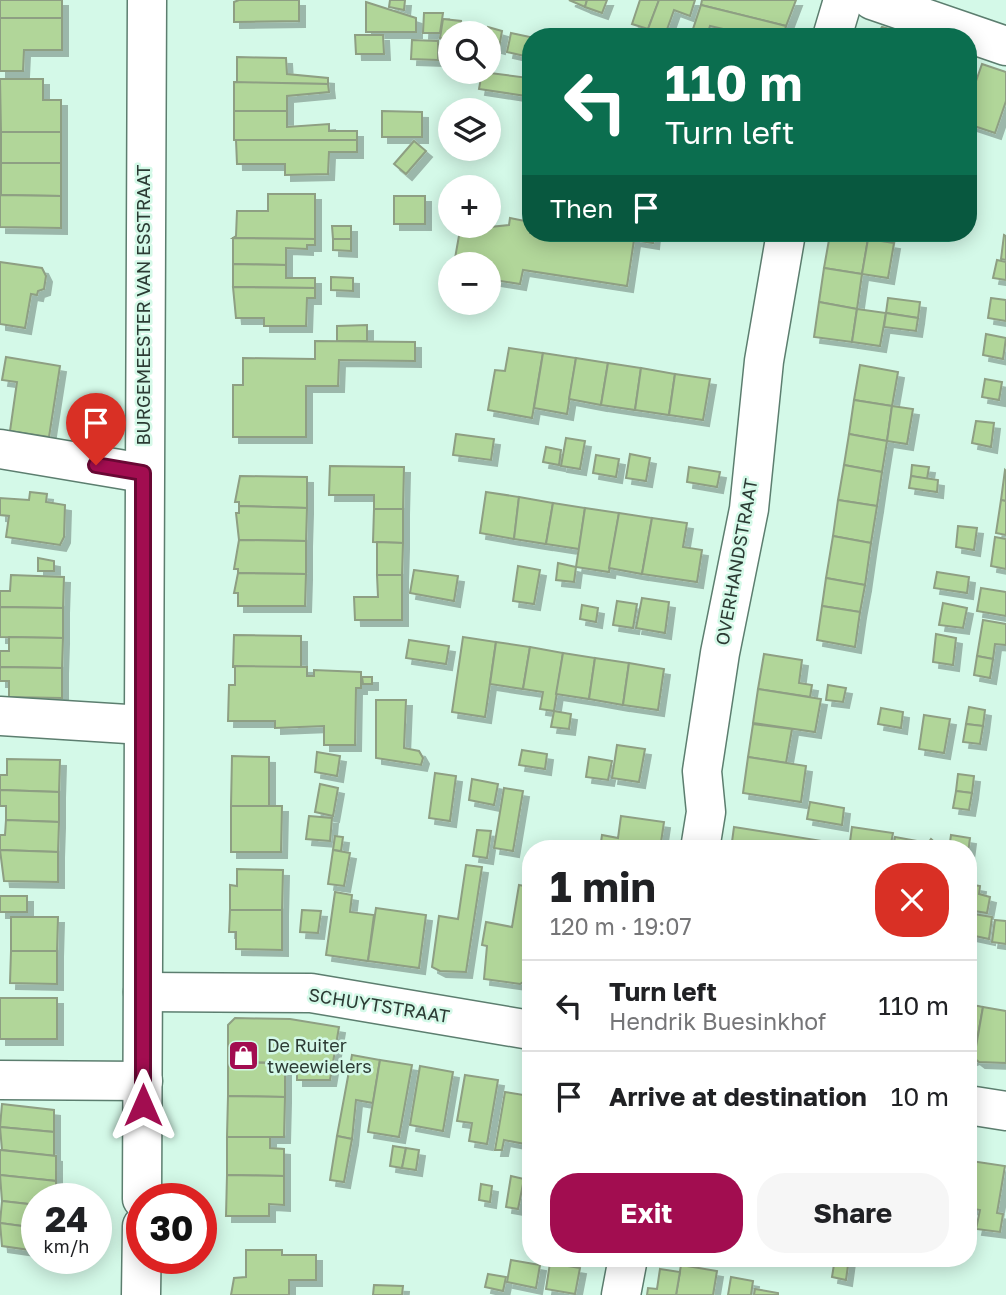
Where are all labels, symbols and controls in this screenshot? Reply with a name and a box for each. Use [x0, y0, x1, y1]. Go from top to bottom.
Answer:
map controls [438, 21, 501, 315]
button: search [438, 21, 501, 84]
text: 110 m [665, 53, 802, 112]
icon: left [550, 56, 641, 147]
button: layers [438, 98, 501, 161]
text: Turn left [665, 113, 794, 151]
street label: BURGEMEESTER VAN ESSTRAAT [132, 165, 154, 445]
button: + [438, 175, 501, 238]
icon: arrive [627, 189, 665, 227]
text: Then [550, 193, 613, 224]
button: − [438, 252, 501, 315]
pin [66, 393, 126, 465]
icon: arrive [77, 404, 115, 442]
street label: OVERHANDSTRAAT [710, 477, 762, 647]
text: 1 min [550, 861, 656, 911]
button: close [875, 863, 949, 937]
text: 120 m · 19:07 [550, 912, 692, 940]
text: Turn left [609, 976, 717, 1007]
street label: SCHUYTSTRAAT [307, 983, 451, 1027]
icon: left [550, 987, 588, 1025]
text: 110 m [878, 990, 949, 1021]
text: Hendrik Buesinkhof [609, 1007, 826, 1035]
place label: De Ruiter tweewielers [267, 1034, 372, 1077]
shop icon: De Ruiter tweewielers [227, 1039, 261, 1073]
position arrow [106, 1068, 180, 1142]
icon: arrive [550, 1078, 588, 1116]
text: Arrive at destination [609, 1081, 867, 1112]
text: 10 m [891, 1081, 949, 1112]
button: Exit [550, 1173, 743, 1253]
button: Share [757, 1173, 949, 1253]
speed limit sign: 30 [126, 1183, 217, 1274]
text: 24 [45, 1198, 88, 1240]
text: km/h [44, 1235, 89, 1257]

